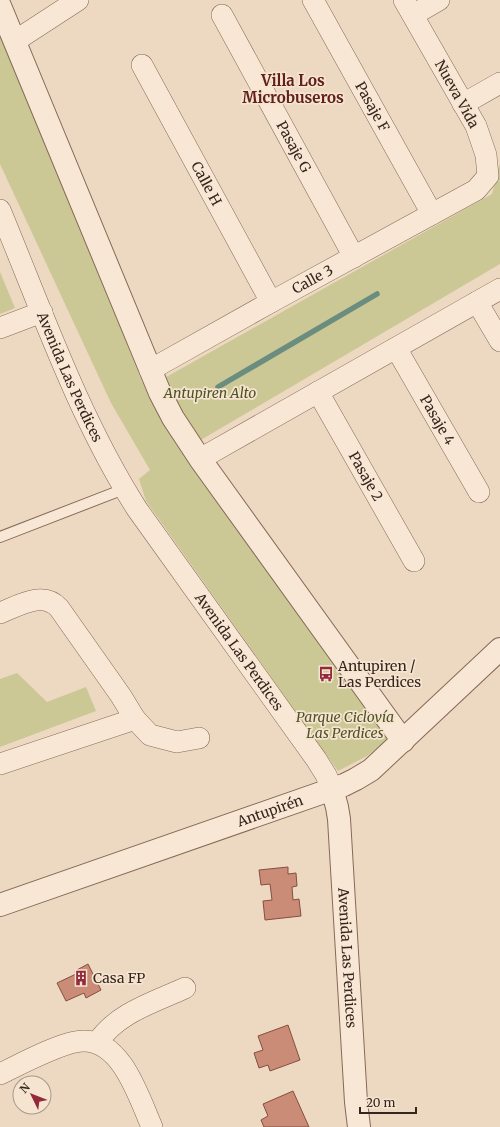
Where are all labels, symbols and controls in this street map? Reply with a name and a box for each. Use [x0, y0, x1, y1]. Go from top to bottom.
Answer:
street label: Nueva Vida [431, 57, 483, 132]
district label: Villa Los Microbuseros [242, 71, 344, 107]
street label: Pasaje F [351, 78, 394, 135]
street label: Pasaje G [273, 118, 315, 176]
street label: Calle H [187, 158, 226, 209]
street label: Calle 3 [289, 261, 336, 298]
street label: Avenida Las Perdices [33, 308, 107, 445]
park label: Antupiren Alto [163, 384, 256, 402]
street label: Pasaje 4 [416, 392, 459, 448]
street label: Pasaje 2 [345, 448, 387, 504]
street label: Avenida Las Perdices [190, 589, 288, 714]
place label: Antupiren / Las Perdices [337, 657, 421, 691]
bus stop icon: Antupiren / Las Perdices [317, 665, 335, 683]
park label: Parque Ciclovía Las Perdices [296, 708, 394, 742]
street label: Antupirén [234, 791, 305, 831]
street label: Avenida Las Perdices [334, 886, 361, 1029]
building icon: Casa FP [72, 969, 90, 987]
place label: Casa FP [93, 969, 145, 987]
north arrow [12, 1075, 52, 1115]
text: N [17, 1080, 33, 1096]
scale bar [360, 1089, 416, 1115]
text: 20 m [366, 1095, 395, 1110]

